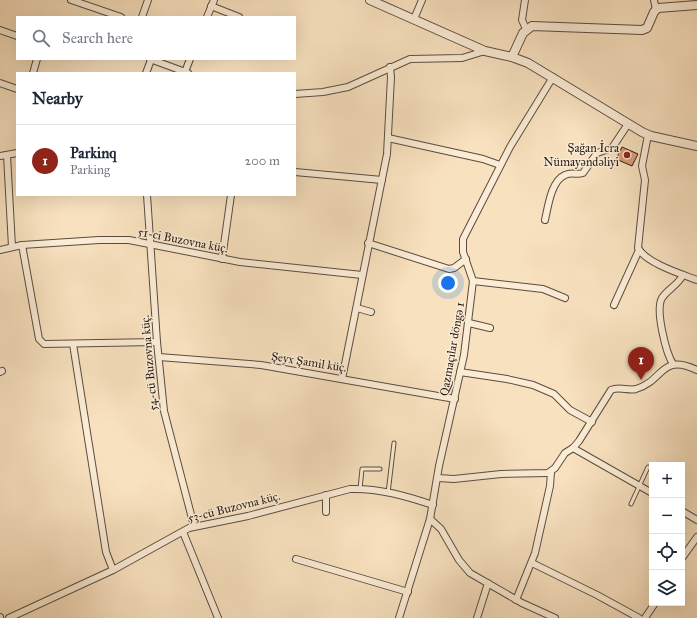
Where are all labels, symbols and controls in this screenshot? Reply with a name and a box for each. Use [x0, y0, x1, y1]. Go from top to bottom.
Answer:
search box [16, 16, 296, 60]
icon: search [30, 27, 52, 49]
text: Search here [62, 29, 133, 47]
text: Nearby [32, 88, 83, 109]
place label: Şağan İcra Nümayəndəliyi [544, 140, 620, 169]
text: Parkinq [70, 144, 117, 162]
marker: Şağan İcra Nümayəndəliyi [622, 150, 632, 160]
text: 1 [42, 153, 48, 169]
text: 200 m [245, 153, 280, 169]
text: Parking [70, 162, 110, 178]
street label: 51-ci Buzovna küç. [137, 224, 229, 256]
your location [438, 273, 458, 293]
street label: Qazmaçılar döngə 1 [437, 301, 468, 397]
street label: 54-cü Buzovna küç. [138, 314, 160, 412]
pin: 1 [628, 347, 654, 380]
street label: Şeyx Şamil küç. [270, 349, 348, 375]
map controls [649, 462, 685, 606]
button: + [649, 462, 685, 498]
street label: 53-cü Buzovna küç. [186, 489, 282, 525]
button: − [649, 498, 685, 534]
button: locate [649, 534, 685, 570]
button: layers [649, 570, 685, 606]

